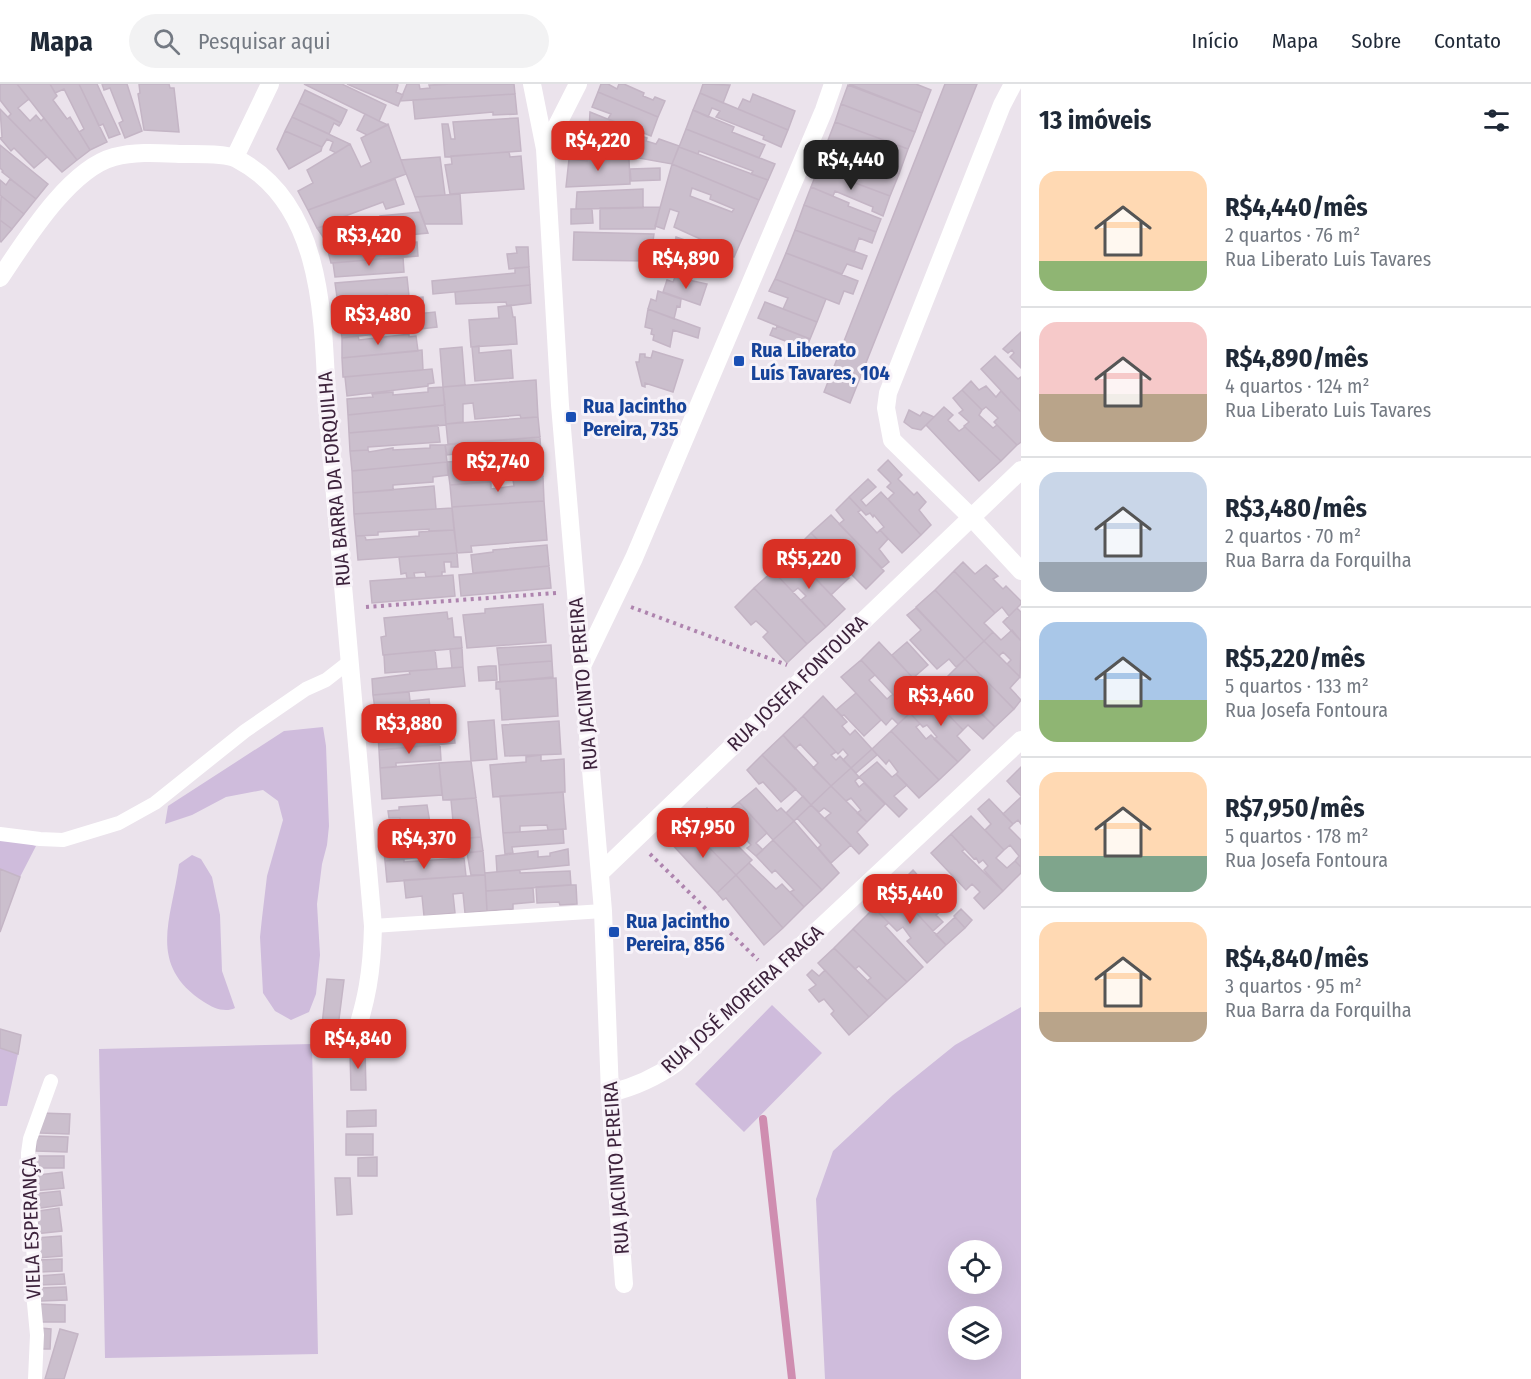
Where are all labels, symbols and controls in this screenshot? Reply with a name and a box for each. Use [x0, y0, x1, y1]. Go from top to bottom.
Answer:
search box [129, 14, 549, 68]
text: Mapa [30, 25, 93, 58]
icon: search [150, 25, 183, 58]
text: Pesquisar aqui [198, 28, 330, 55]
text: Início [1192, 28, 1239, 54]
text: Mapa [1272, 28, 1318, 54]
text: Sobre [1351, 28, 1401, 54]
text: Contato [1434, 28, 1501, 54]
icon: filters [1480, 104, 1513, 137]
text: 13 imóveis [1039, 105, 1151, 136]
pin: R$4,220 [543, 121, 653, 172]
text: R$4,220 [565, 128, 631, 152]
pin: R$4,440 [796, 140, 906, 191]
text: R$4,440 [818, 147, 884, 171]
text: R$4,440/mês [1225, 192, 1368, 223]
icon: home [1087, 195, 1159, 267]
pin: R$3,420 [314, 216, 424, 267]
text: R$3,420 [337, 223, 401, 247]
text: 2 quartos · 76 m² [1225, 223, 1360, 247]
pin: R$4,890 [631, 239, 741, 290]
text: R$4,890 [652, 246, 720, 270]
text: Rua Liberato Luis Tavares [1225, 247, 1431, 271]
pin: R$3,480 [323, 295, 433, 346]
text: R$3,480 [345, 302, 411, 326]
place label: Rua Liberato Luís Tavares, 104 [751, 338, 890, 385]
text: R$4,890/mês [1225, 343, 1368, 374]
icon: home [1087, 346, 1159, 418]
marker: Rua Liberato Luís Tavares, 104 [732, 354, 746, 368]
street label: RUA BARRA DA FORQUILHA [313, 370, 355, 587]
text: 4 quartos · 124 m² [1225, 374, 1369, 398]
place label: Rua Jacintho Pereira, 735 [583, 394, 687, 441]
text: Rua Liberato Luis Tavares [1225, 398, 1431, 422]
marker: Rua Jacintho Pereira, 735 [564, 410, 578, 424]
pin: R$2,740 [443, 442, 553, 493]
text: R$2,740 [466, 449, 530, 473]
text: R$3,480/mês [1225, 493, 1367, 524]
icon: home [1087, 496, 1159, 568]
text: 2 quartos · 70 m² [1225, 524, 1361, 548]
pin: R$5,220 [754, 539, 864, 590]
text: R$5,220 [777, 546, 841, 570]
text: Rua Barra da Forquilha [1225, 548, 1412, 572]
street label: RUA JACINTO PEREIRA [563, 596, 603, 771]
street label: RUA JOSEFA FONTOURA [722, 610, 872, 756]
text: R$5,220/mês [1225, 643, 1365, 674]
icon: home [1087, 646, 1159, 718]
text: 5 quartos · 133 m² [1225, 674, 1369, 698]
pin: R$3,460 [886, 676, 996, 727]
text: R$3,460 [908, 683, 974, 707]
text: Rua Josefa Fontoura [1225, 698, 1388, 722]
pin: R$3,880 [354, 704, 464, 755]
text: R$3,880 [375, 711, 443, 735]
text: R$7,950/mês [1225, 793, 1365, 824]
icon: home [1087, 796, 1159, 868]
pin: R$7,950 [648, 808, 758, 859]
text: R$7,950 [671, 815, 735, 839]
pin: R$4,370 [369, 819, 479, 870]
text: 5 quartos · 178 m² [1225, 824, 1369, 848]
text: R$4,370 [392, 826, 456, 850]
text: Rua Josefa Fontoura [1225, 848, 1388, 872]
pin: R$5,440 [855, 874, 965, 925]
text: R$5,440 [877, 881, 943, 905]
place label: Rua Jacintho Pereira, 856 [626, 909, 730, 956]
street label: RUA JOSÉ MOREIRA FRAGA [656, 920, 828, 1078]
marker: Rua Jacintho Pereira, 856 [607, 925, 621, 939]
text: R$4,840/mês [1225, 943, 1369, 974]
icon: home [1087, 946, 1159, 1018]
text: 3 quartos · 95 m² [1225, 974, 1362, 998]
text: Rua Barra da Forquilha [1225, 998, 1412, 1022]
pin: R$4,840 [303, 1019, 413, 1070]
text: R$4,840 [324, 1026, 392, 1050]
street label: RUA JACINTO PEREIRA [598, 1080, 634, 1255]
street label: VIELA ESPERANÇA [17, 1156, 46, 1299]
map controls [948, 1240, 1002, 1360]
button: locate [948, 1240, 1002, 1294]
button: layers [948, 1306, 1002, 1360]

